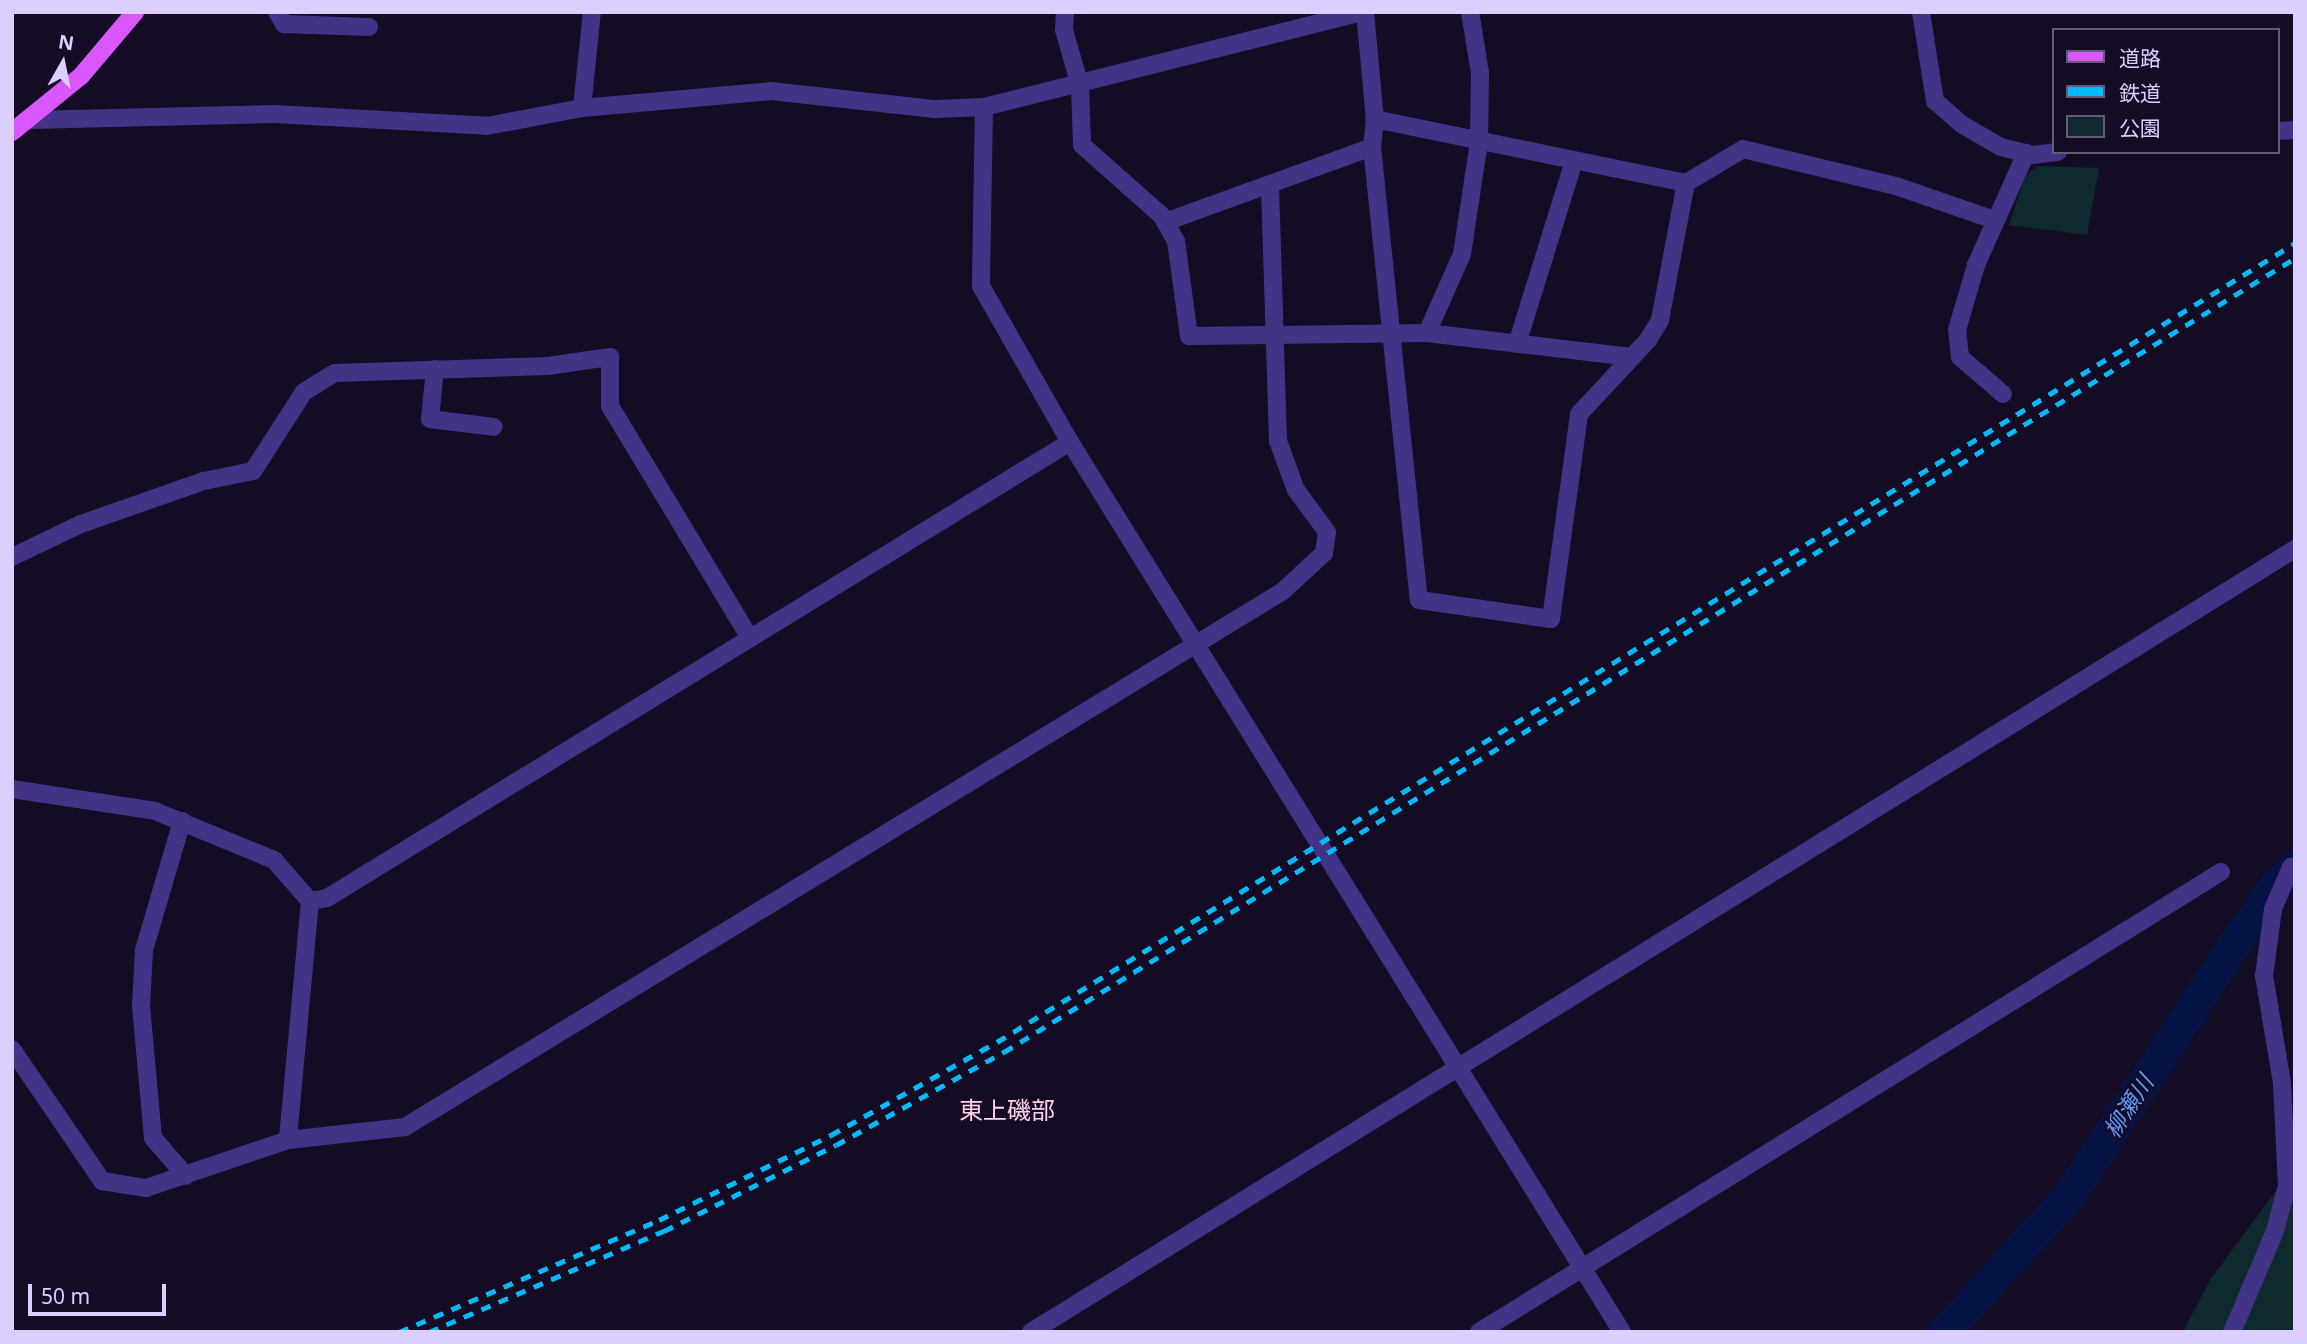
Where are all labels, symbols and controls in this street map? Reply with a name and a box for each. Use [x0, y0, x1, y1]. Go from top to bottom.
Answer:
north arrow [28, 28, 98, 98]
text: N [57, 28, 76, 56]
legend [2052, 28, 2279, 154]
text: 道路 [2119, 44, 2161, 72]
text: 鉄道 [2119, 79, 2161, 107]
text: 公園 [2119, 114, 2161, 142]
water label: 柳瀬川 [2098, 1070, 2158, 1142]
district label: 東上磯部 [959, 1096, 1055, 1124]
scale bar [32, 1270, 170, 1314]
text: 50 m [41, 1282, 90, 1310]

